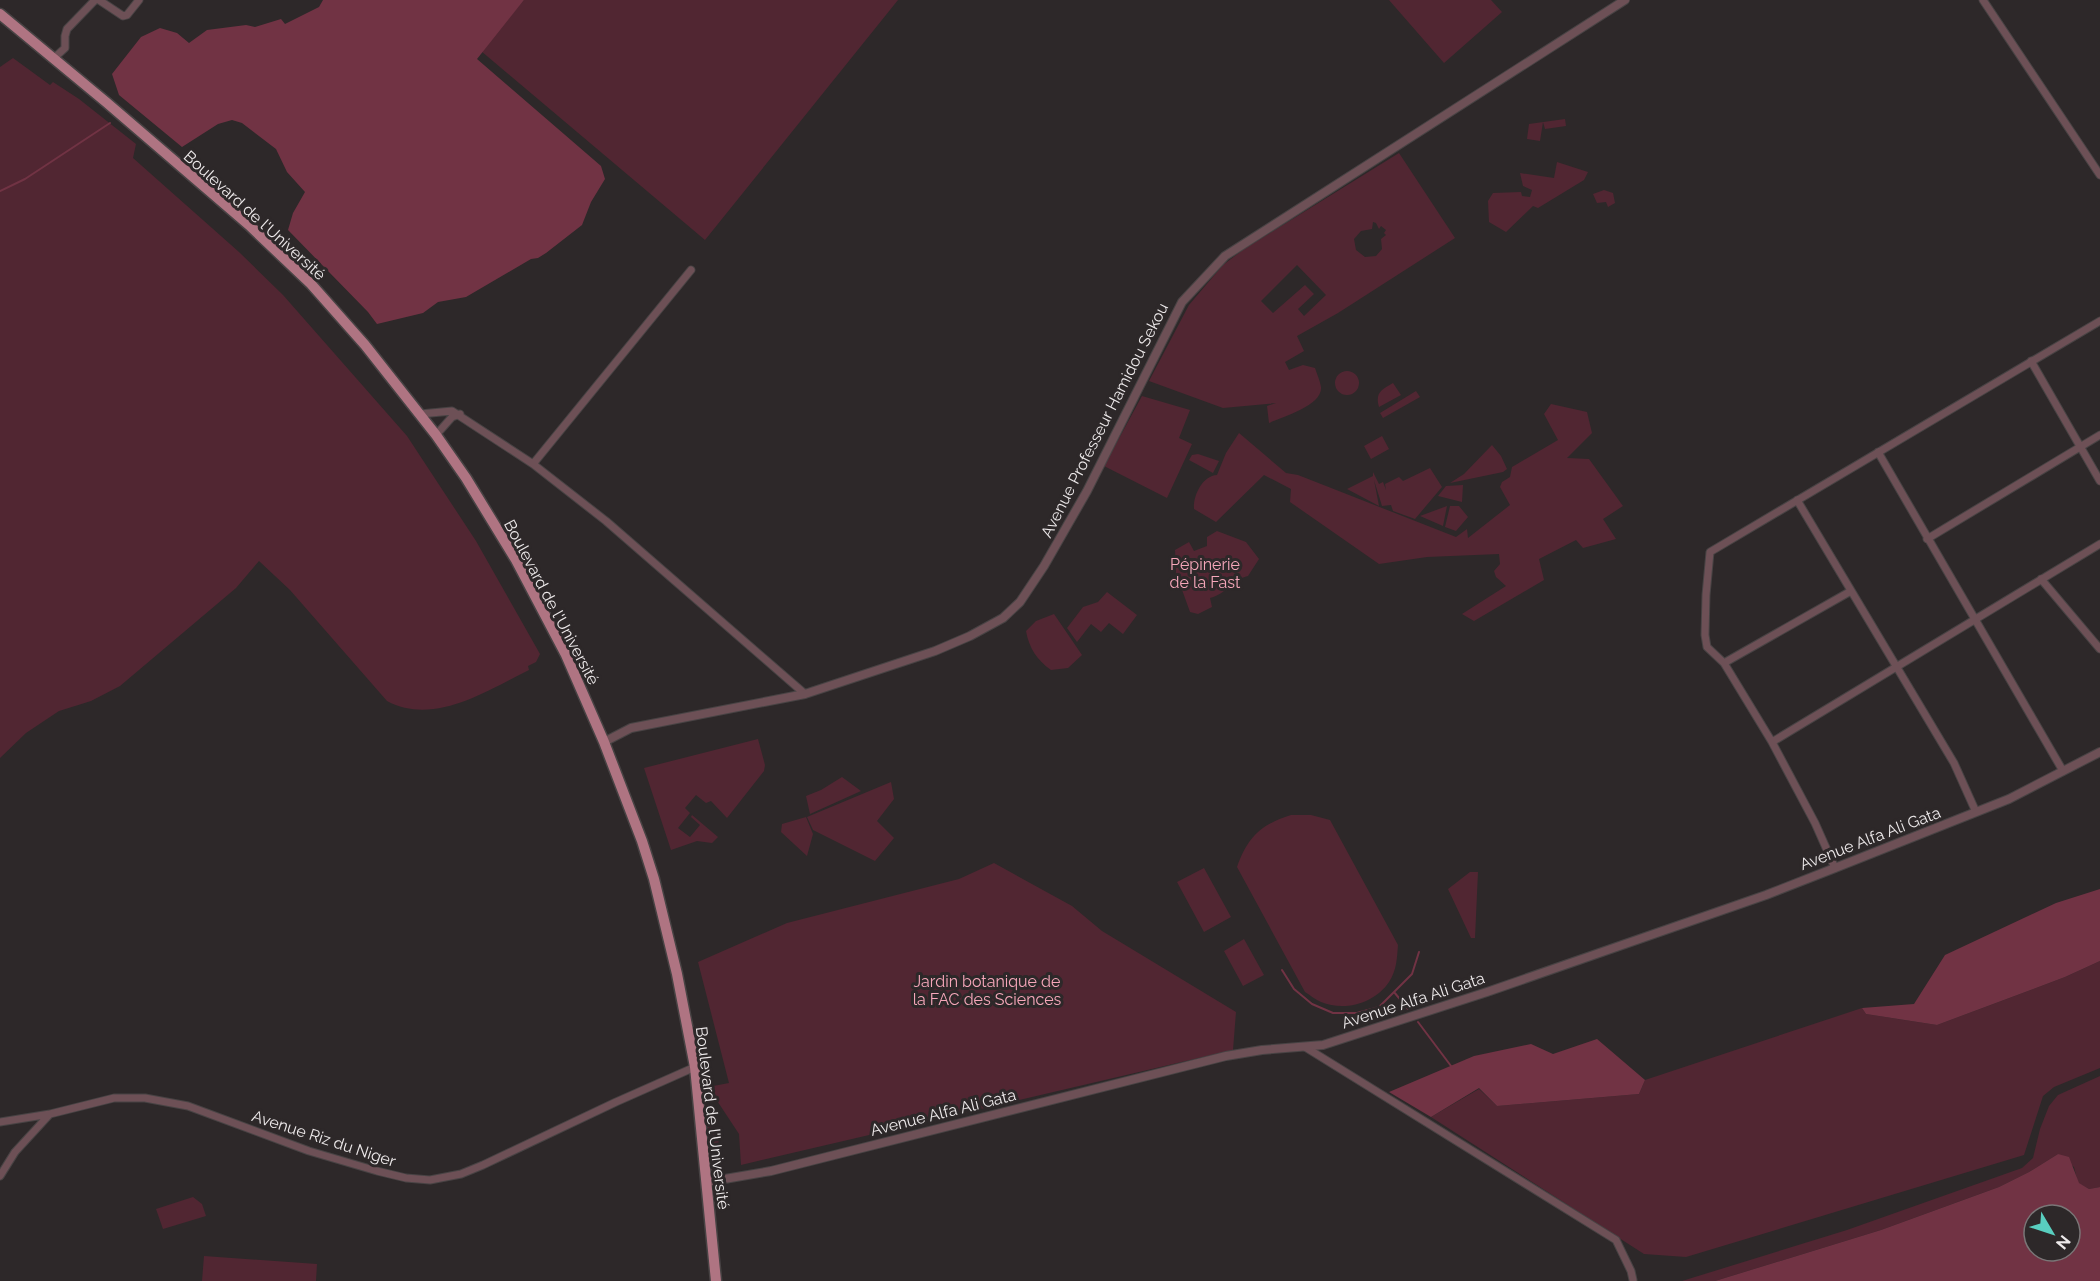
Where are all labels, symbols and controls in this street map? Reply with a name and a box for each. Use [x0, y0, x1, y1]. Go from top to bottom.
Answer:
street label: Boulevard de l'Université [180, 147, 329, 284]
street label: Avenue Professeur Hamidou Sekou [1037, 300, 1172, 541]
street label: Boulevard de l'Université [500, 516, 603, 688]
park label: Pépinerie de la Fast [1170, 555, 1241, 592]
street label: Avenue Alfa Ali Gata [1797, 803, 1943, 874]
street label: Avenue Alfa Ali Gata [1339, 968, 1487, 1033]
park label: Jardin botanique de la FAC des Sciences [913, 972, 1062, 1009]
street label: Boulevard de l'Université [692, 1025, 733, 1211]
street label: Avenue Alfa Ali Gata [868, 1085, 1018, 1140]
street label: Avenue Riz du Niger [249, 1106, 399, 1171]
north arrow [2022, 1203, 2082, 1263]
text: N [2052, 1231, 2074, 1253]

